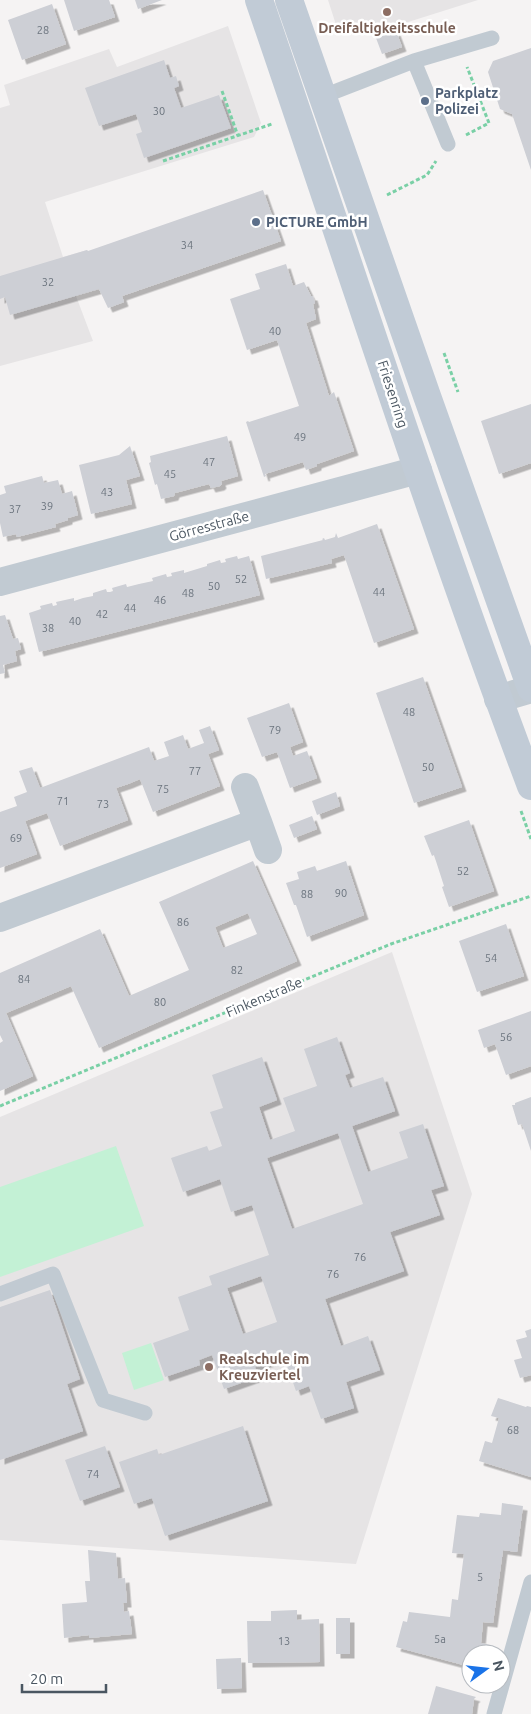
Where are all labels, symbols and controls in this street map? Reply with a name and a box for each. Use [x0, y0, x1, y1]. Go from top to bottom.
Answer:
marker: Dreifaltigkeitsschule [381, 6, 393, 18]
place label: Dreifaltigkeitsschule [318, 20, 456, 36]
house number: 28 [37, 24, 49, 36]
place label: Parkplatz Polizei [435, 85, 498, 117]
marker: Parkplatz Polizei [419, 95, 431, 107]
house number: 30 [153, 105, 165, 117]
place label: PICTURE GmbH [266, 214, 368, 230]
marker: PICTURE GmbH [250, 216, 262, 228]
house number: 34 [181, 239, 193, 251]
house number: 32 [42, 276, 54, 288]
house number: 40 [269, 325, 281, 337]
street label: Friesenring [375, 358, 411, 430]
house number: 49 [294, 431, 306, 443]
house number: 47 [203, 456, 215, 468]
house number: 45 [164, 468, 176, 480]
house number: 43 [101, 486, 113, 498]
house number: 39 [41, 500, 53, 512]
house number: 37 [9, 503, 21, 515]
street label: Görresstraße [167, 508, 251, 544]
house number: 52 [235, 573, 247, 585]
house number: 50 [208, 580, 220, 592]
house number: 44 [373, 586, 385, 598]
house number: 48 [182, 587, 194, 599]
house number: 46 [154, 594, 166, 606]
house number: 44 [124, 602, 136, 614]
house number: 42 [96, 608, 108, 620]
house number: 40 [69, 615, 81, 627]
house number: 38 [42, 622, 54, 634]
house number: 48 [403, 706, 415, 718]
house number: 79 [269, 724, 281, 736]
house number: 50 [422, 761, 434, 773]
house number: 77 [189, 765, 201, 777]
house number: 75 [157, 783, 169, 795]
house number: 71 [57, 795, 69, 807]
house number: 73 [97, 798, 109, 810]
house number: 69 [10, 832, 22, 844]
house number: 52 [457, 865, 469, 877]
house number: 90 [335, 887, 347, 899]
house number: 88 [301, 888, 313, 900]
house number: 86 [177, 916, 189, 928]
house number: 54 [485, 952, 497, 964]
house number: 82 [231, 964, 243, 976]
house number: 84 [18, 973, 30, 985]
street label: Finkenstraße [223, 974, 305, 1020]
house number: 80 [154, 996, 166, 1008]
house number: 56 [500, 1031, 512, 1043]
house number: 76 [354, 1251, 366, 1263]
house number: 76 [327, 1268, 339, 1280]
place label: Realschule im Kreuzviertel [219, 1351, 309, 1383]
marker: Realschule im Kreuzviertel [203, 1361, 215, 1373]
house number: 68 [507, 1424, 519, 1436]
house number: 74 [87, 1468, 99, 1480]
house number: 5 [477, 1571, 483, 1583]
house number: 5a [434, 1633, 446, 1645]
house number: 13 [278, 1635, 290, 1647]
north arrow [461, 1644, 511, 1694]
text: N [489, 1659, 508, 1673]
scale bar [22, 1662, 106, 1694]
text: 20 m [30, 1670, 63, 1687]

